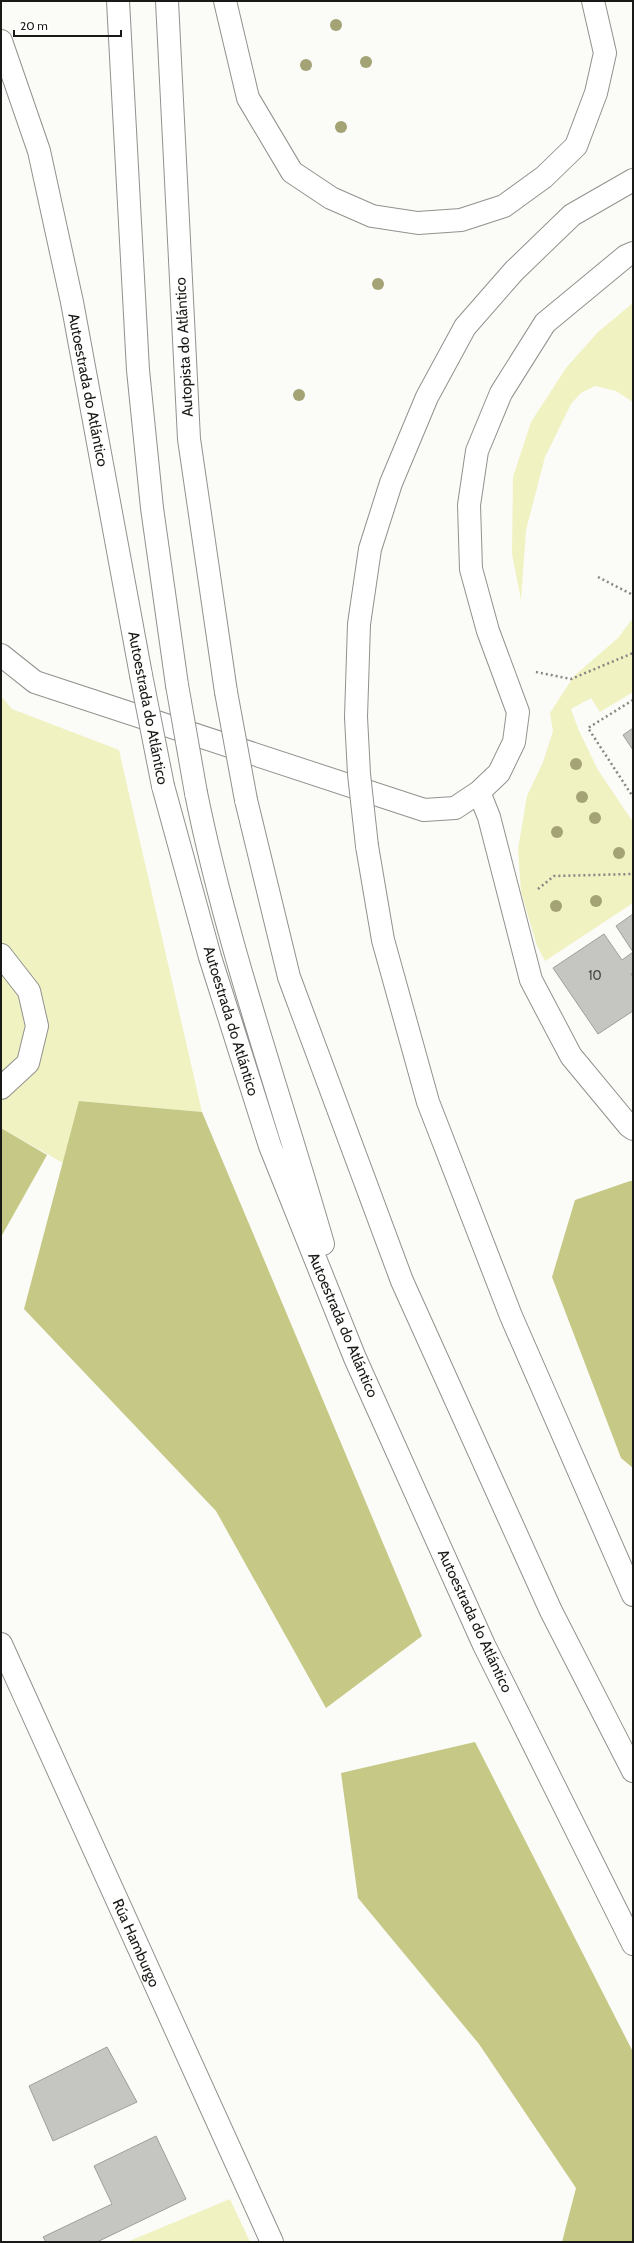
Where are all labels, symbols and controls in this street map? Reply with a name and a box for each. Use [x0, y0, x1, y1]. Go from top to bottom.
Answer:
scale bar [14, 12, 121, 38]
text: 20 m [20, 18, 48, 33]
street label: Autopista do Atlántico [171, 277, 197, 417]
street label: Autoestrada do Atlántico [64, 312, 112, 468]
street label: Autoestrada do Atlántico [124, 630, 172, 786]
street label: Autoestrada do Atlántico [200, 944, 262, 1098]
house number: 10 [588, 967, 602, 983]
street label: Autoestrada do Atlántico [304, 1250, 382, 1400]
street label: Autoestrada do Atlántico [434, 1547, 516, 1695]
street label: Rúa Hamburgo [109, 1896, 163, 1990]

